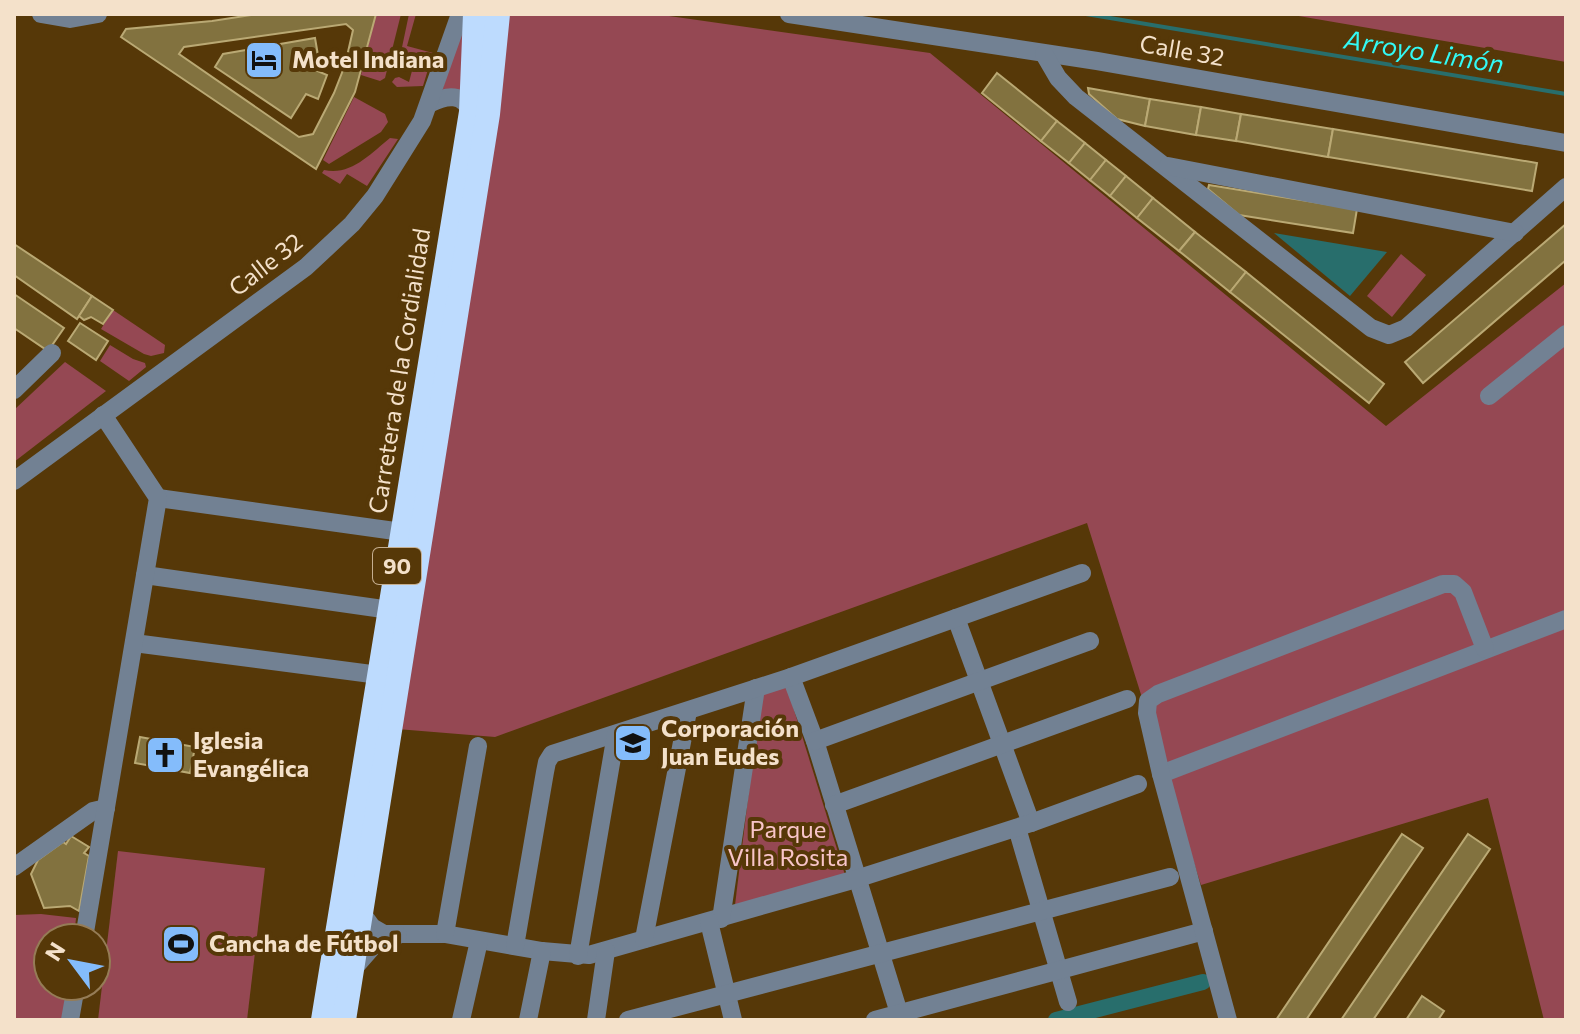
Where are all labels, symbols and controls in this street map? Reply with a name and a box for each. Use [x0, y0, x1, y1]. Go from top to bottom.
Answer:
water label: Arroyo Limón [1341, 22, 1506, 78]
street label: Calle 32 [1138, 28, 1227, 71]
hotel icon: Motel Indiana [243, 39, 285, 81]
place label: Motel Indiana [292, 44, 444, 73]
street label: Calle 32 [223, 226, 308, 302]
street label: Carretera de la Cordialidad [362, 226, 435, 516]
road number: 90 [373, 548, 421, 584]
place label: Corporación Juan Eudes [661, 713, 799, 770]
school or university icon: Corporación Juan Eudes [612, 722, 654, 764]
place label: Iglesia Evangélica [193, 725, 309, 782]
church icon: Iglesia Evangélica [144, 734, 186, 776]
park label: Parque Villa Rosita [728, 814, 848, 871]
north arrow [32, 922, 112, 1002]
sports icon: Cancha de Fútbol [160, 923, 202, 965]
place label: Cancha de Fútbol [209, 928, 399, 957]
text: N [39, 937, 70, 965]

